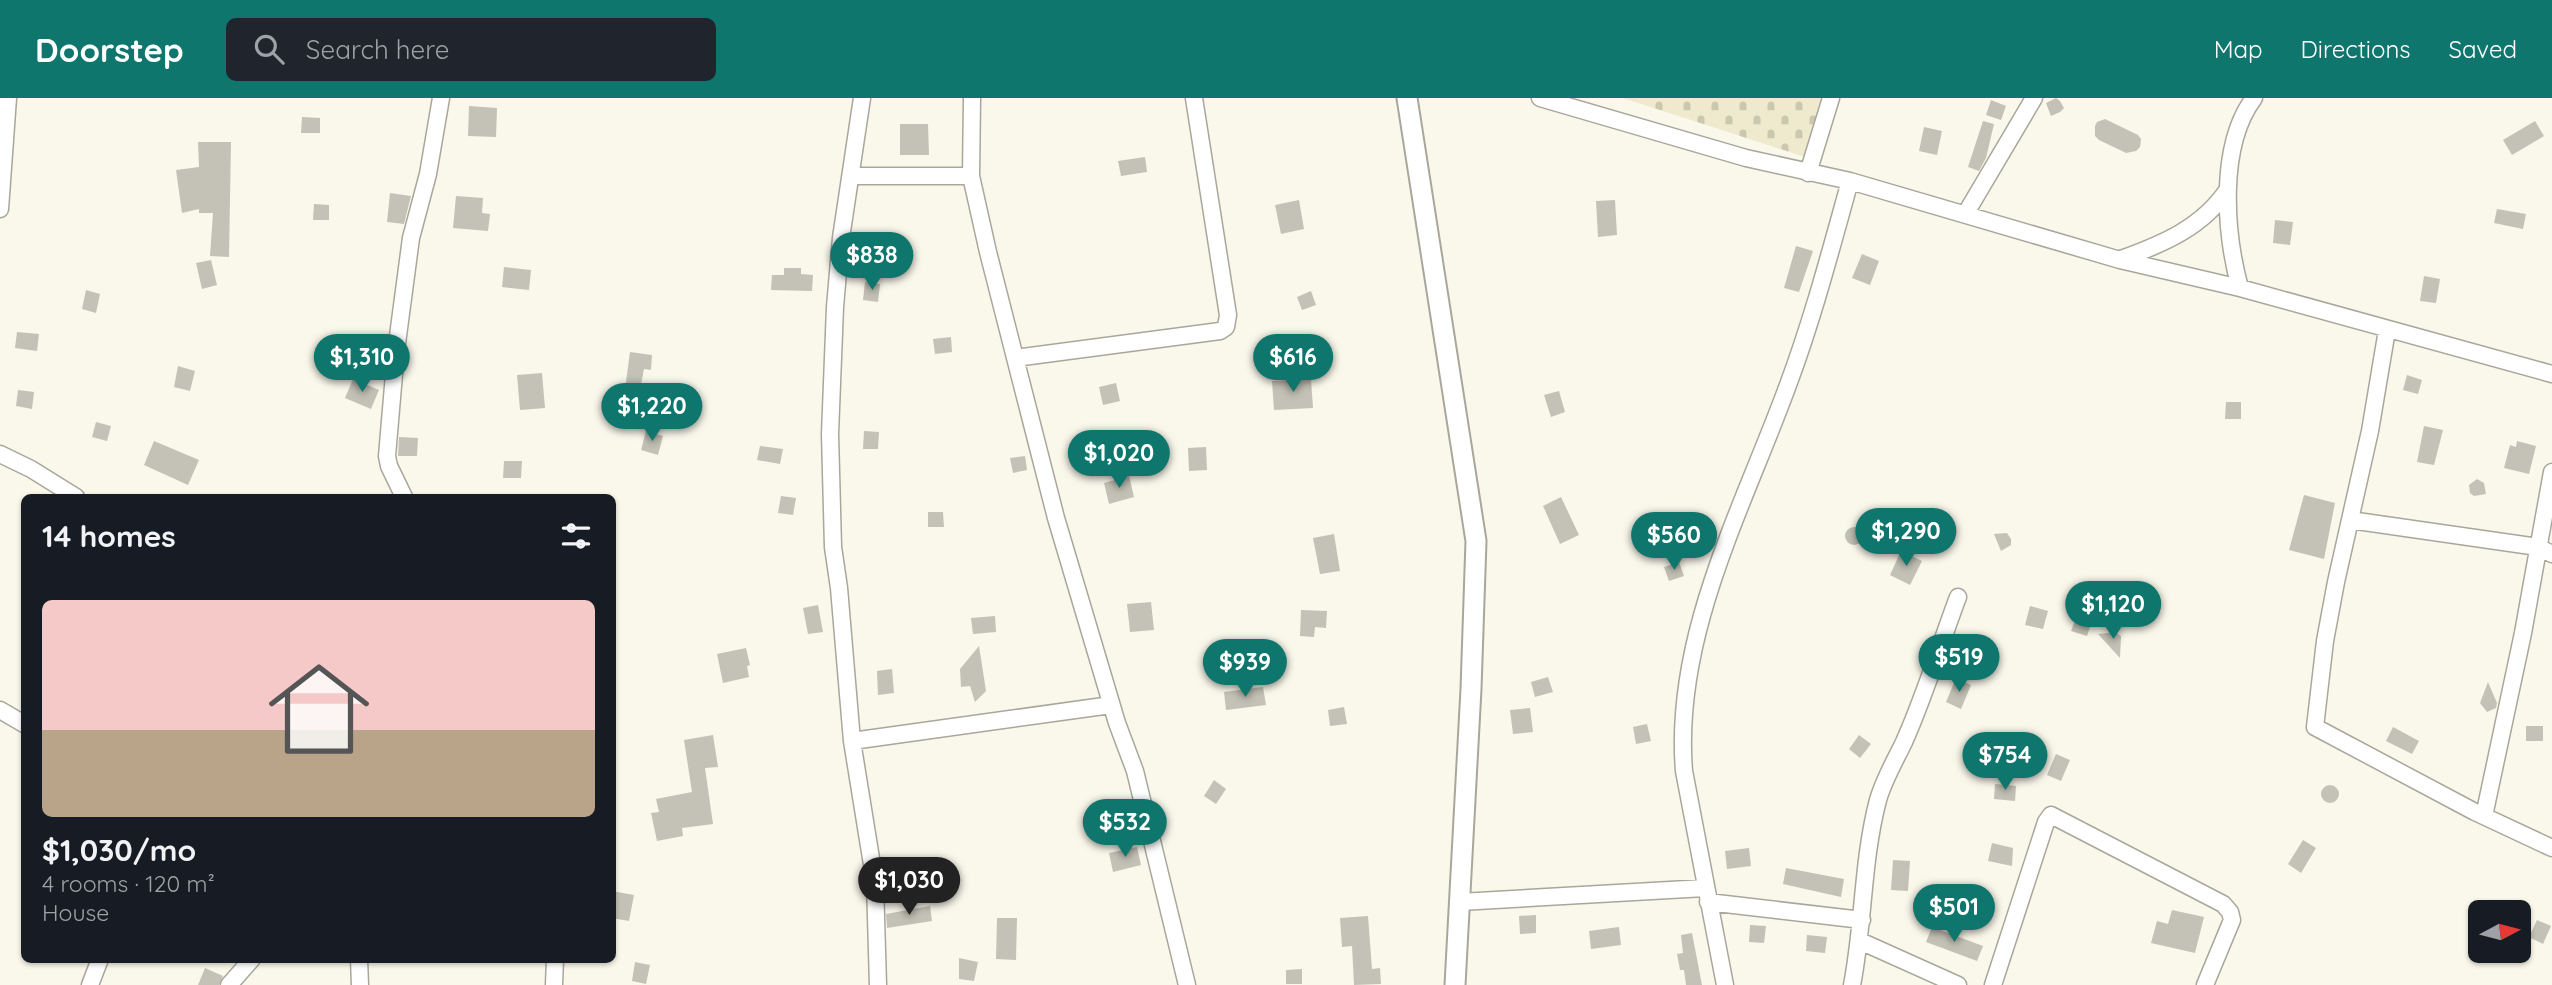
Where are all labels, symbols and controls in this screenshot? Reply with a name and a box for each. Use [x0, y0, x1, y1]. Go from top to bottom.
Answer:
search box [226, 18, 716, 81]
text: Doorstep [35, 29, 184, 70]
icon: search [250, 30, 288, 68]
text: Search here [306, 33, 449, 66]
text: Map [2214, 34, 2263, 64]
text: Directions [2301, 34, 2411, 64]
text: Saved [2449, 34, 2517, 64]
pin: $838 [831, 232, 913, 292]
text: $838 [846, 240, 898, 269]
pin: $1,310 [305, 334, 419, 394]
pin: $616 [1252, 334, 1334, 394]
text: $1,310 [330, 342, 394, 371]
text: $616 [1269, 342, 1317, 371]
pin: $1,220 [595, 384, 709, 443]
text: $1,220 [617, 391, 687, 420]
pin: $1,020 [1062, 430, 1176, 490]
text: $1,020 [1084, 438, 1154, 467]
pin: $1,290 [1849, 508, 1963, 568]
pin: $560 [1633, 512, 1715, 572]
text: $1,290 [1871, 516, 1941, 545]
text: 14 homes [42, 517, 176, 555]
icon: filters [557, 517, 595, 555]
text: $560 [1647, 520, 1701, 549]
pin: $1,120 [2056, 582, 2170, 641]
text: $1,120 [2081, 589, 2145, 618]
pin: $519 [1918, 634, 2000, 694]
pin: $939 [1204, 640, 1286, 699]
text: $519 [1935, 642, 1984, 671]
icon: home [256, 646, 382, 772]
text: $939 [1219, 647, 1271, 676]
pin: $754 [1964, 732, 2046, 792]
text: $754 [1978, 740, 2032, 769]
pin: $532 [1084, 800, 1166, 859]
text: $532 [1099, 807, 1151, 836]
text: $1,030/mo [42, 831, 196, 869]
pin: $1,030 [852, 858, 966, 917]
text: $1,030 [874, 865, 944, 894]
text: 4 rooms · 120 m² [42, 869, 215, 898]
pin: $501 [1913, 884, 1995, 944]
text: $501 [1929, 892, 1979, 921]
text: House [42, 898, 109, 927]
north arrow [2468, 900, 2530, 962]
map controls [2468, 900, 2531, 963]

